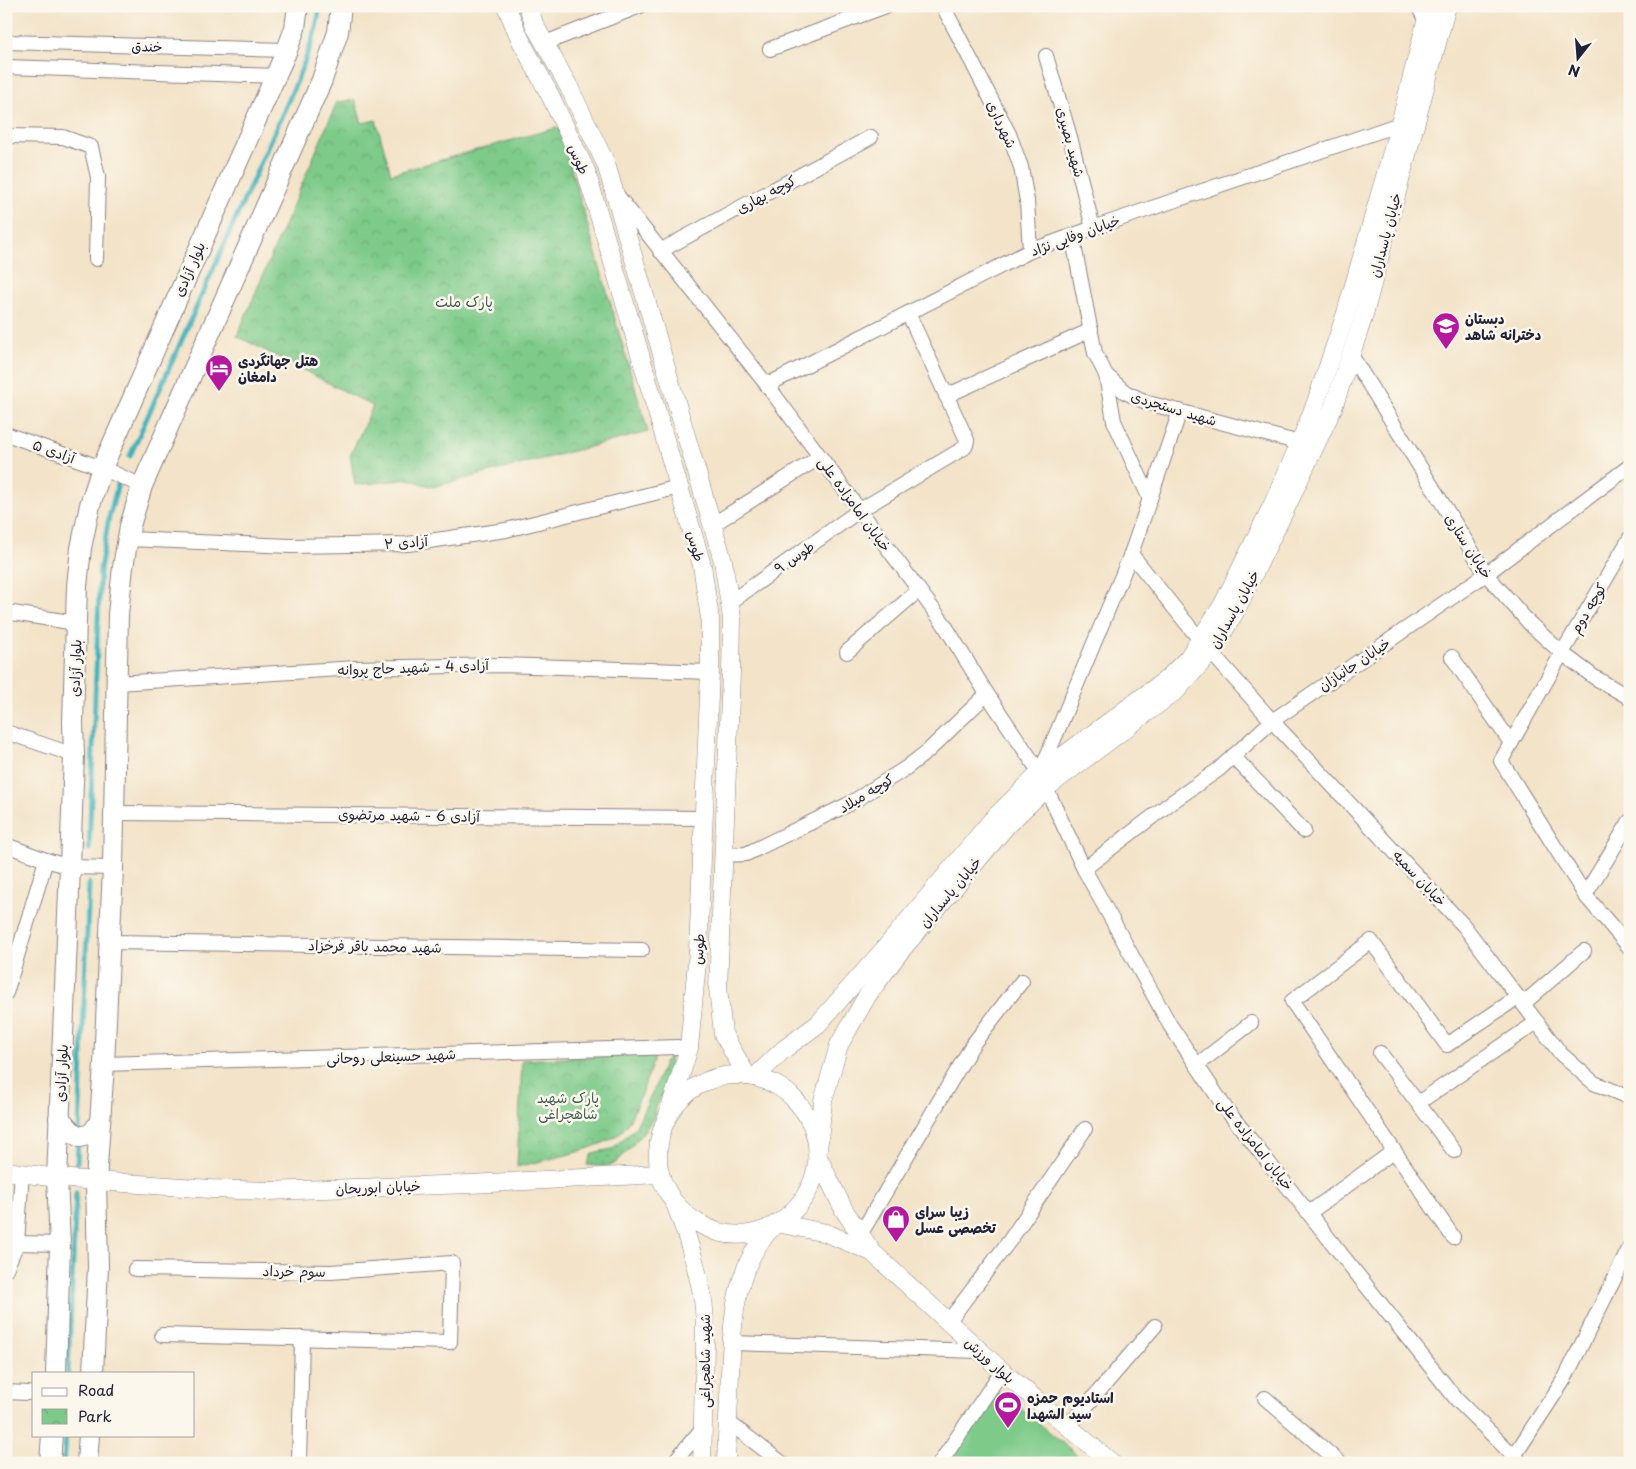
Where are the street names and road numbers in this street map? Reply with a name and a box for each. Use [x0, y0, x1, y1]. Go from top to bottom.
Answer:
street label: خندق [131, 35, 163, 57]
street label: شهرداری [982, 97, 1022, 151]
street label: شهید بصیری [1052, 105, 1090, 179]
street label: طوس [563, 140, 595, 178]
street label: کوچه بهاری [732, 169, 800, 219]
street label: خیابان پاسداران [1364, 190, 1406, 280]
street label: خیابان وفایی نژاد [1027, 209, 1123, 261]
street label: بلوار آزادی [168, 238, 210, 300]
street label: شهید دستجردی [1129, 385, 1219, 431]
street label: آزادی ۵ [30, 434, 79, 469]
street label: خیابان امامزاده علی [813, 452, 897, 556]
street label: خیابان ستاری [1440, 509, 1498, 583]
street label: طوس [682, 528, 710, 564]
street label: آزادی ۲ [384, 530, 429, 554]
street label: طوس ۹ [770, 536, 818, 578]
street label: خیابان پاسداران [1204, 566, 1264, 652]
street label: کوچه دوم [1565, 579, 1612, 638]
street label: خیابان جانبازان [1314, 632, 1394, 696]
street label: بلوار آزادی [63, 639, 87, 697]
street label: آزادی 4 - شهید حاج پروانه [337, 654, 490, 680]
street label: کوچه میلاد [834, 768, 898, 818]
street label: آزادی 6 - شهید مرتضوی [338, 803, 481, 827]
street label: خیابان سمیه [1388, 845, 1452, 911]
street label: خیابان پاسداران [914, 852, 986, 932]
street label: طوس [686, 933, 710, 965]
street label: شهید محمد باقر فرخزاد [308, 934, 442, 958]
street label: شهید حسینعلی روحانی [326, 1043, 456, 1069]
street label: بلوار آزادی [49, 1044, 73, 1102]
street label: خیابان امامزاده علی [1213, 1093, 1299, 1195]
street label: خیابان ابوریحان [335, 1175, 421, 1199]
street label: سوم خرداد [262, 1260, 326, 1284]
street label: شهید شاهچراغی [694, 1314, 715, 1408]
street label: بلوار ورزش [960, 1332, 1020, 1388]

